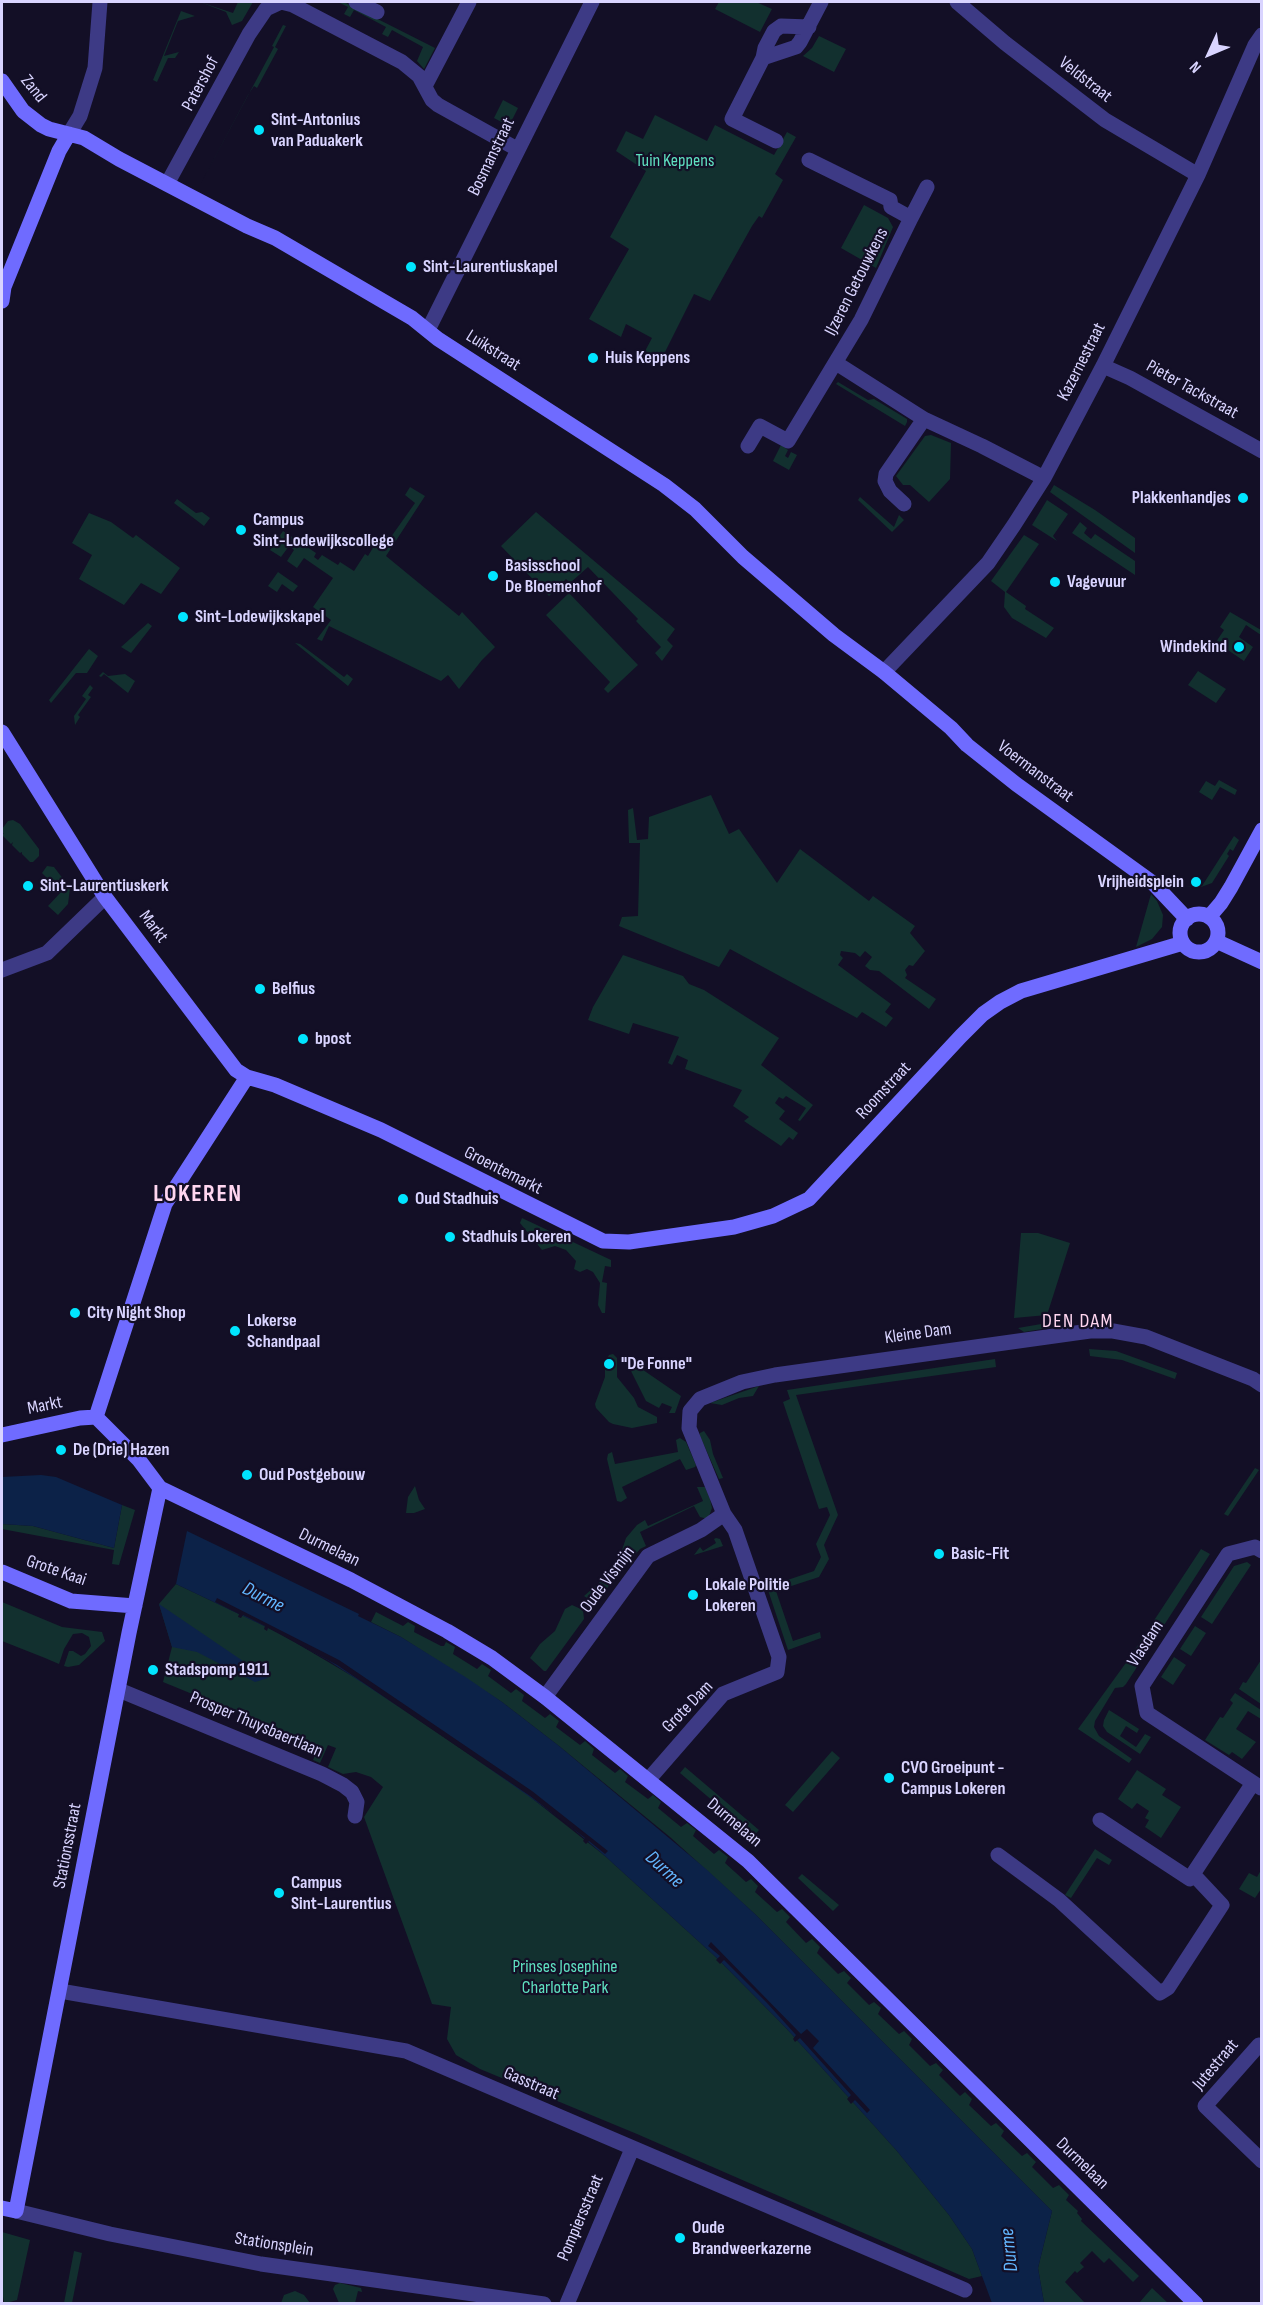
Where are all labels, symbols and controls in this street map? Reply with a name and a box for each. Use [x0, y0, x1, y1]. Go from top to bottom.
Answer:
north arrow [1179, 24, 1239, 84]
street label: Veldstraat [1054, 52, 1116, 108]
street label: Patershof [178, 53, 224, 115]
text: N [1186, 57, 1206, 77]
street label: Zand [15, 71, 51, 107]
place label: Sint-Antonius van Paduakerk [271, 109, 363, 152]
street label: Bosmanstraat [464, 114, 520, 200]
marker: Sint-Antonius van Paduakerk [252, 123, 266, 137]
park label: Tuin Keppens [636, 150, 714, 172]
street label: IJzeren Getouwkens [821, 224, 893, 340]
place label: Sint-Laurentiuskapel [423, 256, 558, 278]
marker: Sint-Laurentiuskapel [404, 260, 418, 274]
street label: Kazernestraat [1053, 319, 1111, 405]
street label: Luikstraat [462, 326, 524, 376]
place label: Huis Keppens [605, 347, 690, 369]
marker: Huis Keppens [586, 351, 600, 365]
street label: Pieter Tackstraat [1142, 356, 1242, 424]
place label: Plakkenhandjes [1132, 487, 1231, 509]
marker: Plakkenhandjes [1236, 491, 1250, 505]
place label: Campus Sint-Lodewijkscollege [253, 509, 394, 552]
marker: Campus Sint-Lodewijkscollege [234, 523, 248, 537]
place label: Basisschool De Bloemenhof [505, 555, 602, 598]
marker: Basisschool De Bloemenhof [486, 569, 500, 583]
place label: Vagevuur [1067, 571, 1126, 593]
marker: Vagevuur [1048, 575, 1062, 589]
place label: Sint-Lodewijkskapel [195, 606, 324, 628]
marker: Sint-Lodewijkskapel [176, 610, 190, 624]
place label: Windekind [1160, 636, 1227, 658]
marker: Windekind [1232, 640, 1246, 654]
street label: Voermanstraat [993, 736, 1077, 808]
place label: Vrijheidsplein [1098, 871, 1184, 893]
place label: Sint-Laurentiuskerk [40, 875, 169, 897]
marker: Vrijheidsplein [1189, 875, 1203, 889]
marker: Sint-Laurentiuskerk [21, 879, 35, 893]
street label: Markt [134, 906, 172, 948]
place label: Belfius [272, 978, 315, 1000]
marker: Belfius [253, 982, 267, 996]
place label: bpost [315, 1028, 351, 1050]
marker: bpost [296, 1032, 310, 1046]
street label: Roomstraat [852, 1058, 916, 1124]
street label: Groentemarkt [460, 1142, 546, 1200]
district label: LOKEREN [153, 1181, 243, 1209]
place label: Oud Stadhuis [415, 1188, 499, 1210]
marker: Oud Stadhuis [396, 1192, 410, 1206]
place label: Stadhuis Lokeren [462, 1226, 571, 1248]
marker: Stadhuis Lokeren [443, 1230, 457, 1244]
place label: City Night Shop [87, 1302, 186, 1324]
marker: City Night Shop [68, 1306, 82, 1320]
place label: Lokerse Schandpaal [247, 1310, 320, 1352]
district label: DEN DAM [1042, 1310, 1114, 1334]
street label: Kleine Dam [883, 1319, 953, 1349]
marker: Lokerse Schandpaal [228, 1324, 242, 1338]
place label: "De Fonne" [621, 1353, 692, 1375]
marker: "De Fonne" [602, 1357, 616, 1371]
street label: Markt [26, 1392, 64, 1420]
place label: De (Drie) Hazen [73, 1439, 170, 1461]
marker: De (Drie) Hazen [54, 1443, 68, 1457]
place label: Oud Postgebouw [259, 1464, 365, 1486]
marker: Oud Postgebouw [240, 1468, 254, 1482]
street label: Durmelaan [295, 1524, 363, 1572]
street label: Oude Vismijn [576, 1542, 640, 1618]
place label: Basic-Fit [951, 1543, 1009, 1565]
marker: Basic-Fit [932, 1547, 946, 1561]
street label: Grote Kaai [23, 1551, 89, 1591]
place label: Lokale Politie Lokeren [705, 1574, 790, 1616]
water label: Durme [238, 1577, 288, 1619]
marker: Lokale Politie Lokeren [686, 1588, 700, 1602]
street label: Vlasdam [1123, 1617, 1169, 1671]
place label: Stadspomp 1911 [165, 1659, 269, 1681]
marker: Stadspomp 1911 [146, 1663, 160, 1677]
street label: Grote Dam [658, 1676, 718, 1738]
street label: Prosper Thuysbaertlaan [186, 1687, 326, 1763]
place label: CVO Groeipunt - Campus Lokeren [901, 1757, 1006, 1800]
marker: CVO Groeipunt - Campus Lokeren [882, 1771, 896, 1785]
street label: Durmelaan [702, 1794, 766, 1852]
street label: Stationsstraat [49, 1801, 87, 1891]
water label: Durme [640, 1846, 688, 1894]
place label: Campus Sint-Laurentius [291, 1872, 392, 1914]
marker: Campus Sint-Laurentius [272, 1886, 286, 1900]
park label: Prinses Josephine Charlotte Park [512, 1956, 618, 1998]
street label: Jutestraat [1188, 2035, 1244, 2095]
street label: Gasstraat [500, 2063, 562, 2105]
street label: Durmelaan [1051, 2134, 1113, 2194]
street label: Pompiersstraat [553, 2171, 609, 2265]
place label: Oude Brandweerkazerne [692, 2217, 811, 2260]
water label: Durme [996, 2227, 1024, 2273]
street label: Stationsplein [233, 2228, 315, 2262]
marker: Oude Brandweerkazerne [673, 2231, 687, 2245]

